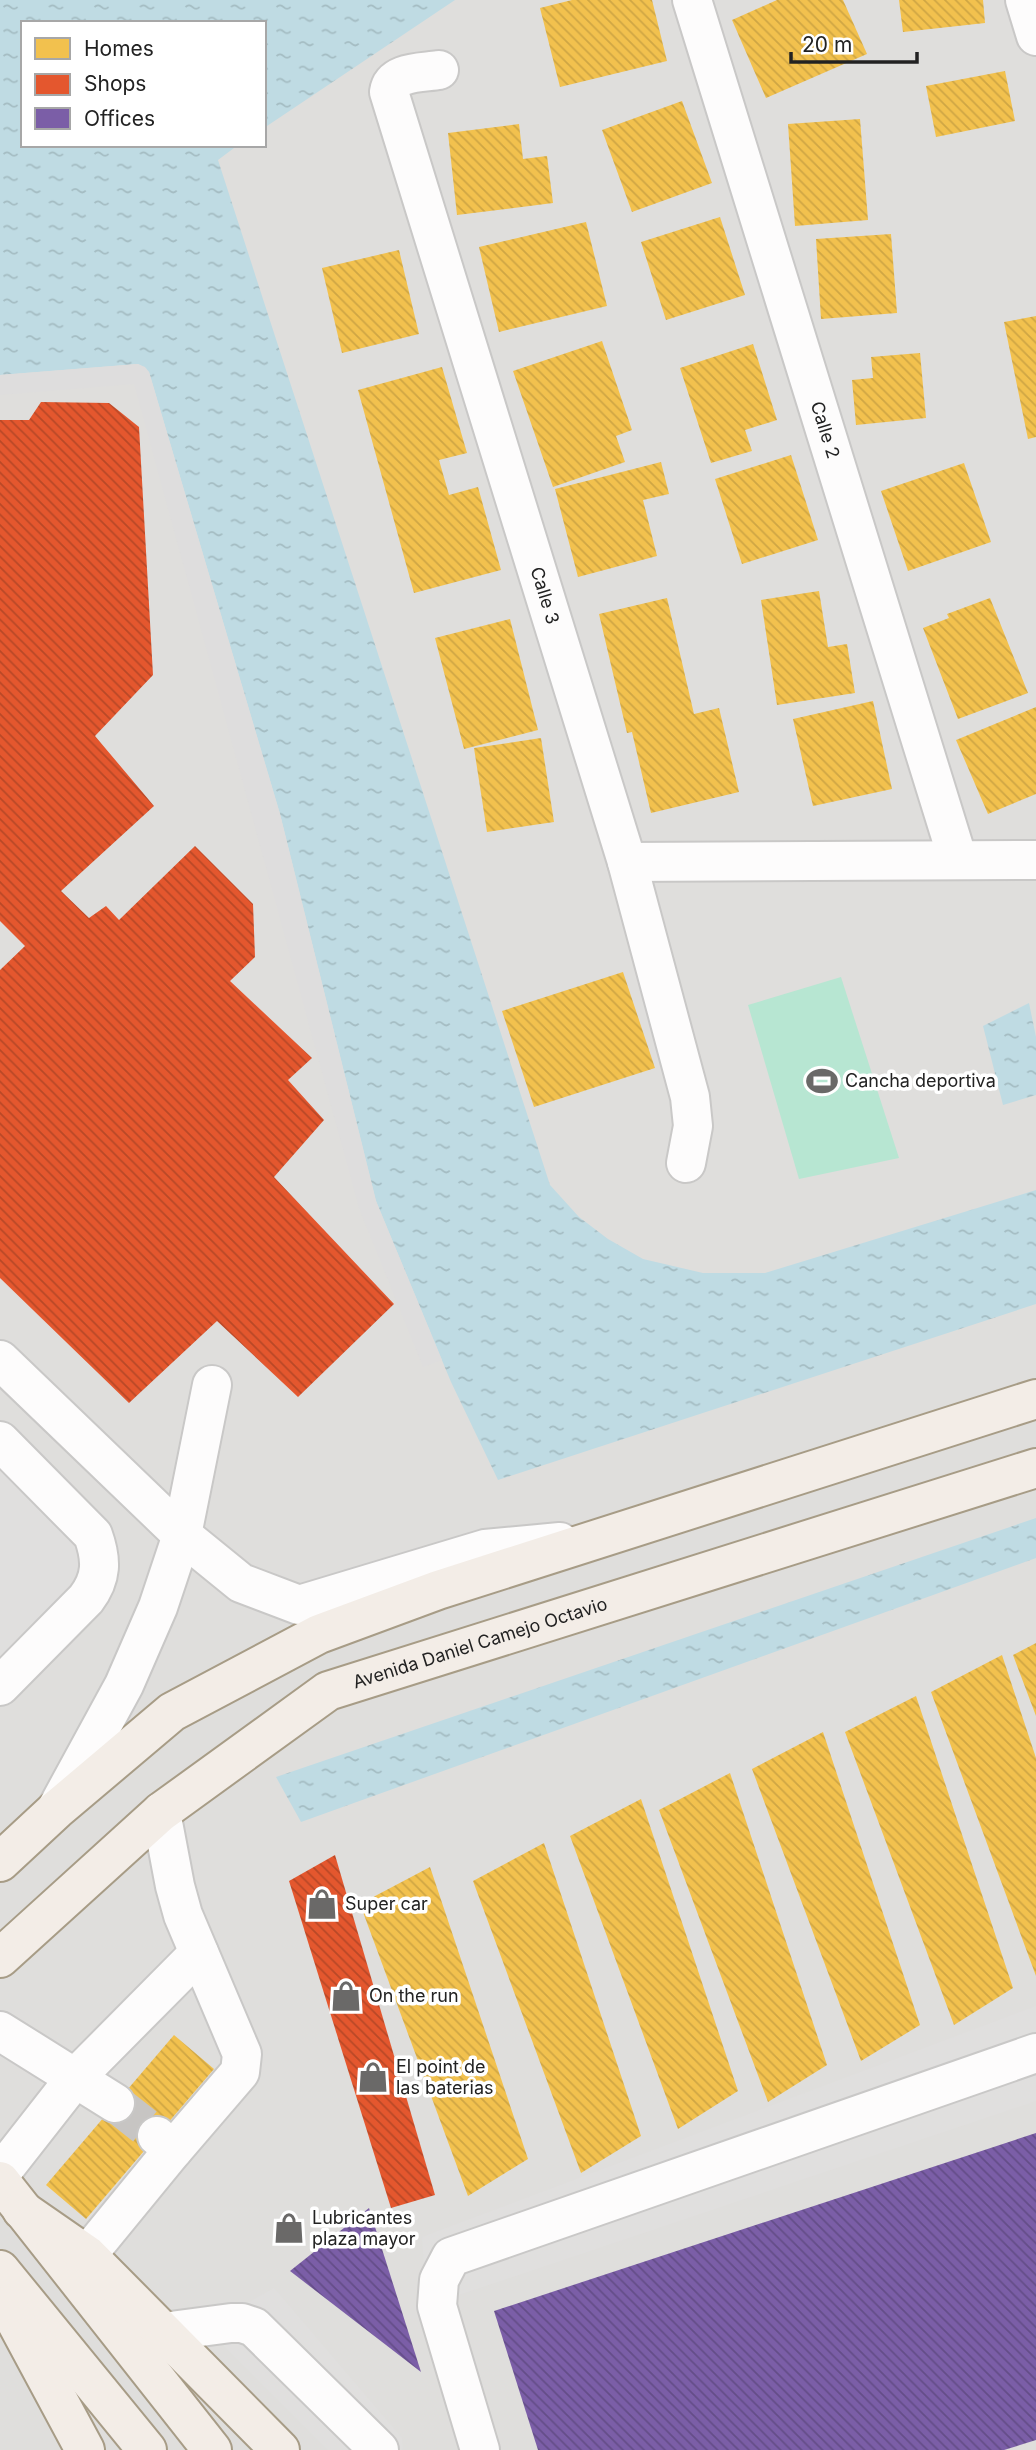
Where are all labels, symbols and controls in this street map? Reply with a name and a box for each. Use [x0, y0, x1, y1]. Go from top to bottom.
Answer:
legend [21, 21, 266, 147]
scale bar [791, 21, 917, 65]
text: 20 m [802, 32, 852, 57]
text: Homes [84, 36, 154, 61]
text: Shops [84, 71, 146, 96]
text: Offices [84, 106, 155, 131]
street label: Calle 2 [807, 399, 844, 461]
street label: Calle 3 [526, 564, 564, 627]
sports icon: Cancha deportiva [805, 1064, 839, 1098]
place label: Cancha deportiva [845, 1070, 996, 1091]
street label: Avenida Daniel Camejo Octavio [350, 1593, 610, 1693]
shop icon: Super car [305, 1887, 339, 1921]
place label: Super car [345, 1893, 428, 1914]
shop icon: On the run [329, 1979, 363, 2013]
place label: On the run [369, 1985, 459, 2006]
place label: El point de las baterias [396, 2056, 494, 2098]
shop icon: El point de las baterias [356, 2060, 390, 2094]
place label: Lubricantes plaza mayor [312, 2207, 416, 2249]
shop icon: Lubricantes plaza mayor [272, 2211, 306, 2245]

